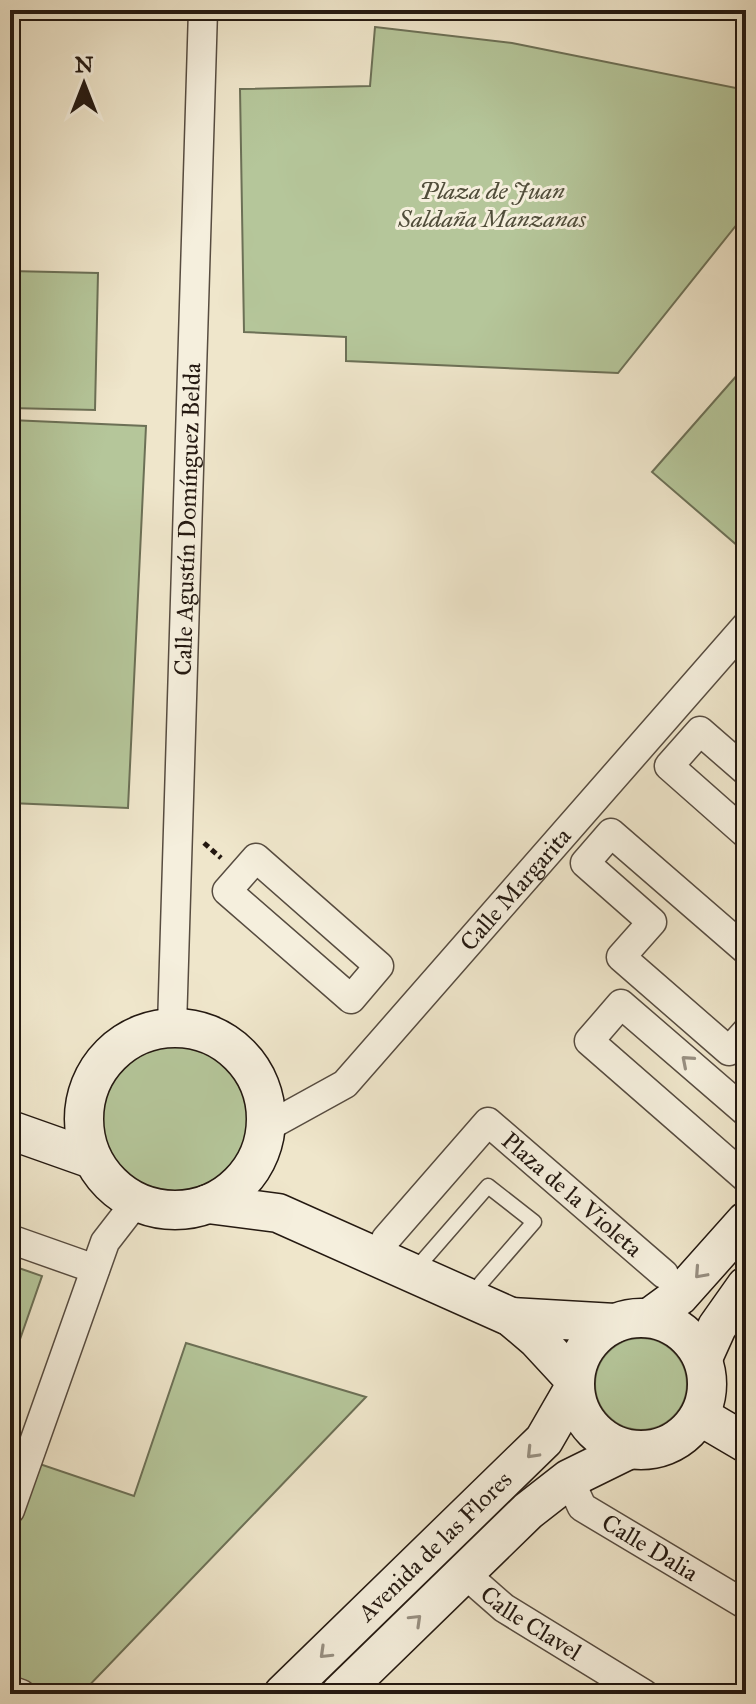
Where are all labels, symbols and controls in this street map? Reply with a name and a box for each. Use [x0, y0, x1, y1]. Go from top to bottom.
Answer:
north arrow [44, 44, 124, 124]
text: N [75, 51, 94, 78]
park label: Plaza de Juan Saldaña Manzanas [397, 176, 587, 234]
street label: Calle Agustín Domínguez Belda [168, 361, 207, 676]
street label: Calle Margarita [454, 821, 578, 957]
one-way arrow [682, 1057, 697, 1071]
street label: Plaza de la Violeta [495, 1125, 649, 1264]
one-way arrow [696, 1263, 710, 1278]
one-way arrow [527, 1443, 541, 1458]
street label: Avenida de las Flores [351, 1465, 518, 1628]
street label: Calle Dalia [596, 1507, 704, 1588]
street label: Calle Clavel [474, 1579, 588, 1667]
one-way arrow [407, 1615, 421, 1629]
one-way arrow [320, 1644, 334, 1659]

